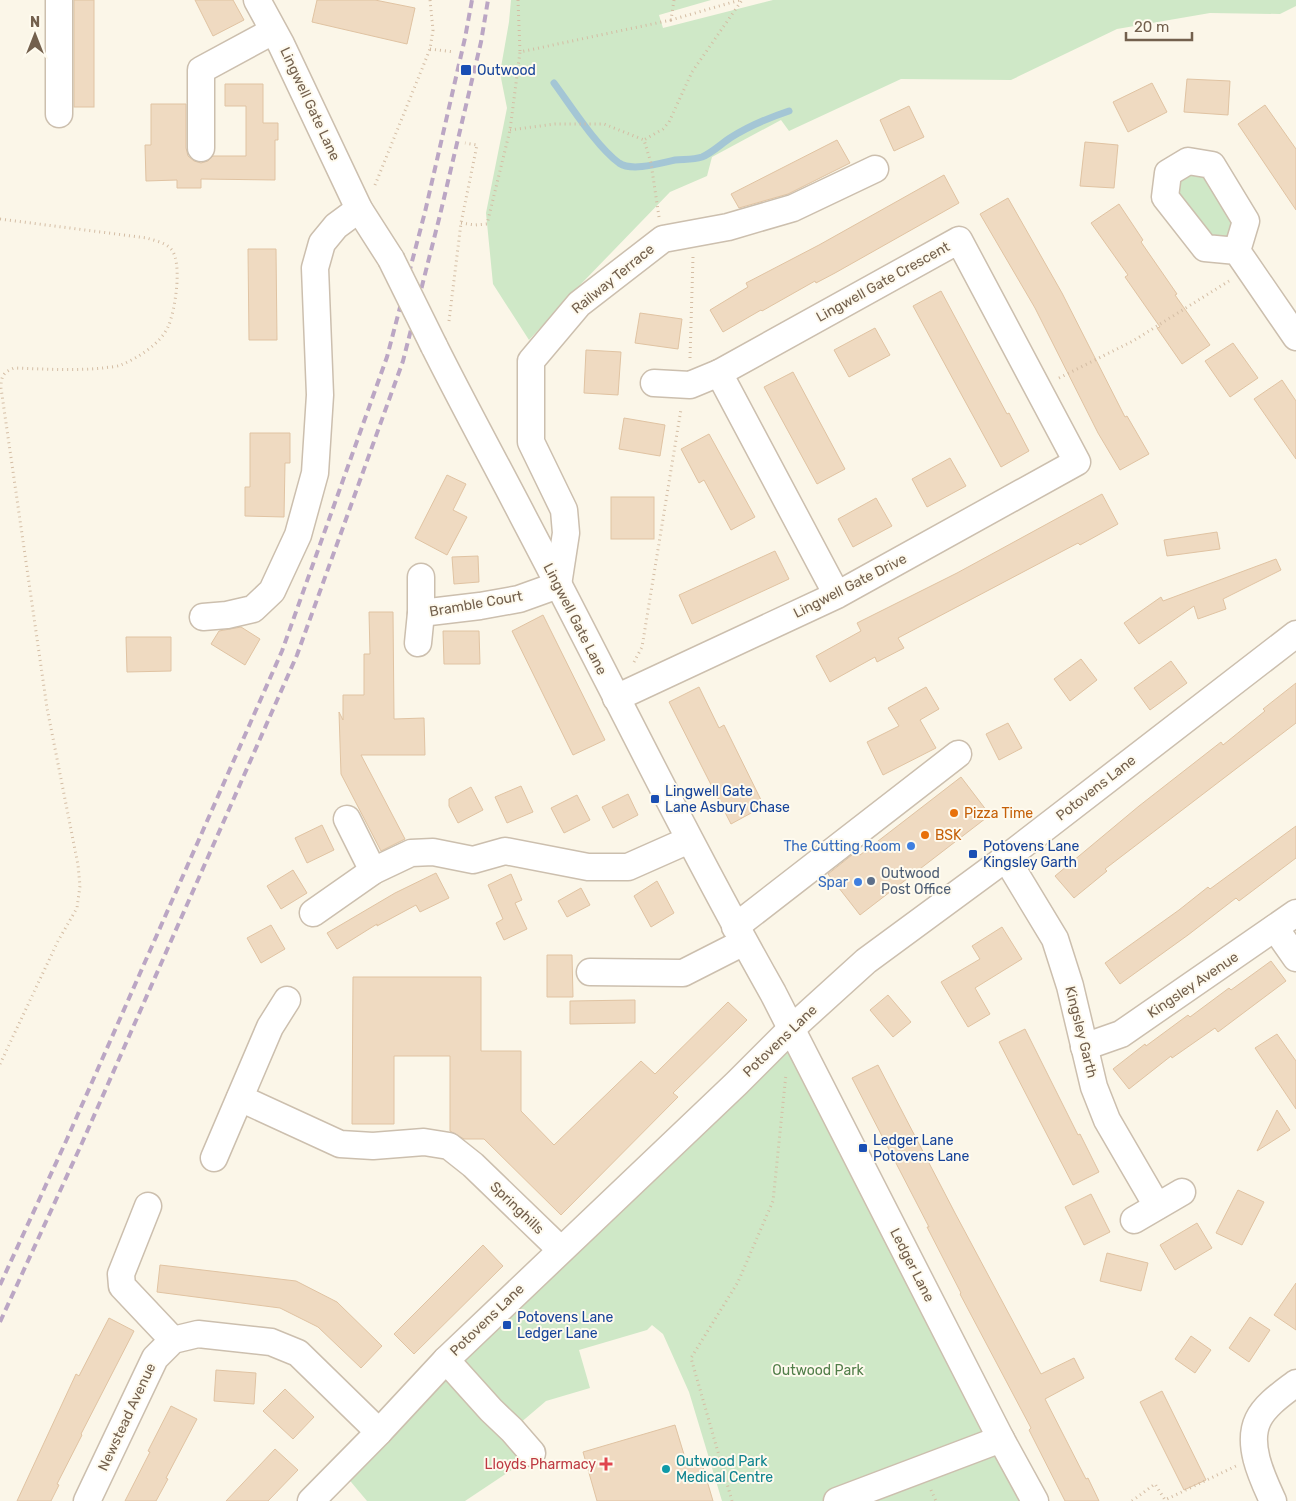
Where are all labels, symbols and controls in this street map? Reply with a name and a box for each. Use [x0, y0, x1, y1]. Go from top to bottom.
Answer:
north arrow [10, 10, 60, 60]
scale bar [1126, 10, 1192, 42]
text: N [30, 14, 40, 31]
text: 20 m [1134, 18, 1169, 36]
street label: Lingwell Gate Lane [276, 45, 344, 164]
place label: Outwood [477, 62, 536, 79]
marker: Outwood [459, 63, 473, 77]
street label: Lingwell Gate Crescent [813, 238, 953, 326]
street label: Railway Terrace [568, 240, 658, 317]
street label: Lingwell Gate Drive [791, 550, 910, 622]
street label: Lingwell Gate Lane [539, 560, 611, 678]
street label: Bramble Court [428, 587, 524, 621]
street label: Potovens Lane [1053, 752, 1139, 824]
place label: Lingwell Gate Lane Asbury Chase [665, 783, 790, 816]
marker: Lingwell Gate Lane Asbury Chase [649, 793, 661, 805]
place label: Pizza Time [964, 805, 1033, 822]
marker: Pizza Time [948, 807, 960, 819]
place label: BSK [935, 827, 962, 844]
marker: BSK [919, 829, 931, 841]
place label: The Cutting Room [783, 838, 901, 855]
place label: Potovens Lane Kingsley Garth [983, 838, 1080, 871]
marker: The Cutting Room [905, 840, 917, 852]
marker: Potovens Lane Kingsley Garth [967, 848, 979, 860]
place label: Outwood Post Office [881, 865, 951, 898]
place label: Spar [818, 874, 849, 891]
marker: Outwood Post Office [865, 875, 877, 887]
marker: Spar [852, 876, 864, 888]
street label: Kingsley Avenue [1144, 948, 1242, 1022]
street label: Kingsley Garth [1061, 984, 1101, 1080]
street label: Potovens Lane [739, 1001, 821, 1081]
place label: Ledger Lane Potovens Lane [873, 1132, 970, 1165]
marker: Ledger Lane Potovens Lane [857, 1142, 869, 1154]
street label: Springhills [486, 1178, 548, 1238]
street label: Ledger Lane [886, 1225, 938, 1305]
street label: Potovens Lane [446, 1280, 528, 1360]
place label: Potovens Lane Ledger Lane [517, 1309, 614, 1342]
marker: Potovens Lane Ledger Lane [501, 1319, 513, 1331]
street label: Newstead Avenue [95, 1360, 159, 1474]
park label: Outwood Park [772, 1362, 864, 1379]
place label: Outwood Park Medical Centre [676, 1453, 773, 1486]
place label: Lloyds Pharmacy [485, 1456, 596, 1473]
marker: Lloyds Pharmacy [600, 1458, 612, 1470]
marker: Outwood Park Medical Centre [660, 1463, 672, 1475]

